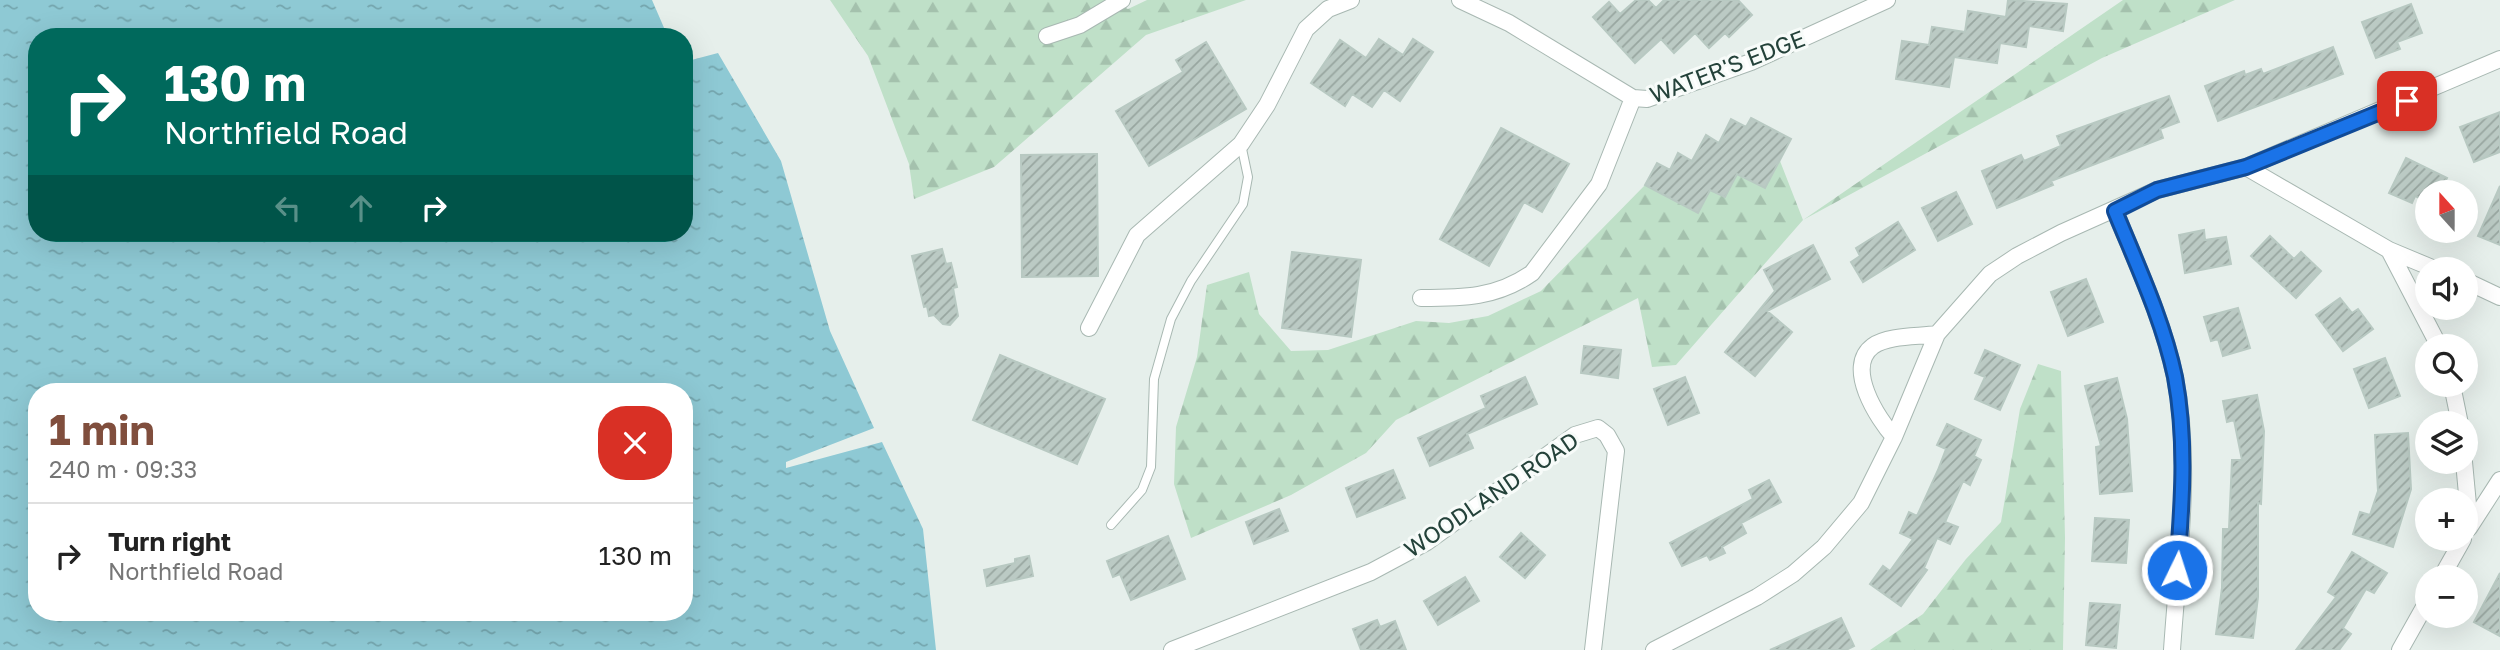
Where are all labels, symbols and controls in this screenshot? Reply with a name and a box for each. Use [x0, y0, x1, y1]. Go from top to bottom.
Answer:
street label: WATER'S EDGE [1645, 24, 1809, 108]
text: 130 m [164, 53, 306, 112]
icon: right [49, 56, 140, 147]
pin [2377, 71, 2437, 131]
icon: arrive [2388, 82, 2426, 120]
text: Northfield Road [164, 113, 408, 151]
north arrow [2415, 180, 2478, 243]
map controls [2415, 180, 2478, 628]
icon: left [269, 189, 307, 227]
icon: ahead [342, 189, 380, 227]
icon: right [415, 189, 453, 227]
button: sound [2415, 257, 2478, 320]
button: search [2415, 334, 2478, 397]
text: 1 min [49, 404, 155, 454]
button: close [598, 406, 672, 480]
button: layers [2415, 411, 2478, 474]
street label: WOODLAND ROAD [1399, 425, 1583, 563]
text: 240 m · 09:33 [49, 455, 197, 483]
button: + [2415, 488, 2478, 551]
text: Turn right [108, 526, 231, 557]
position arrow [2140, 533, 2214, 607]
icon: right [49, 537, 87, 575]
text: 130 m [599, 540, 672, 571]
text: Northfield Road [108, 557, 283, 585]
button: − [2415, 565, 2478, 628]

